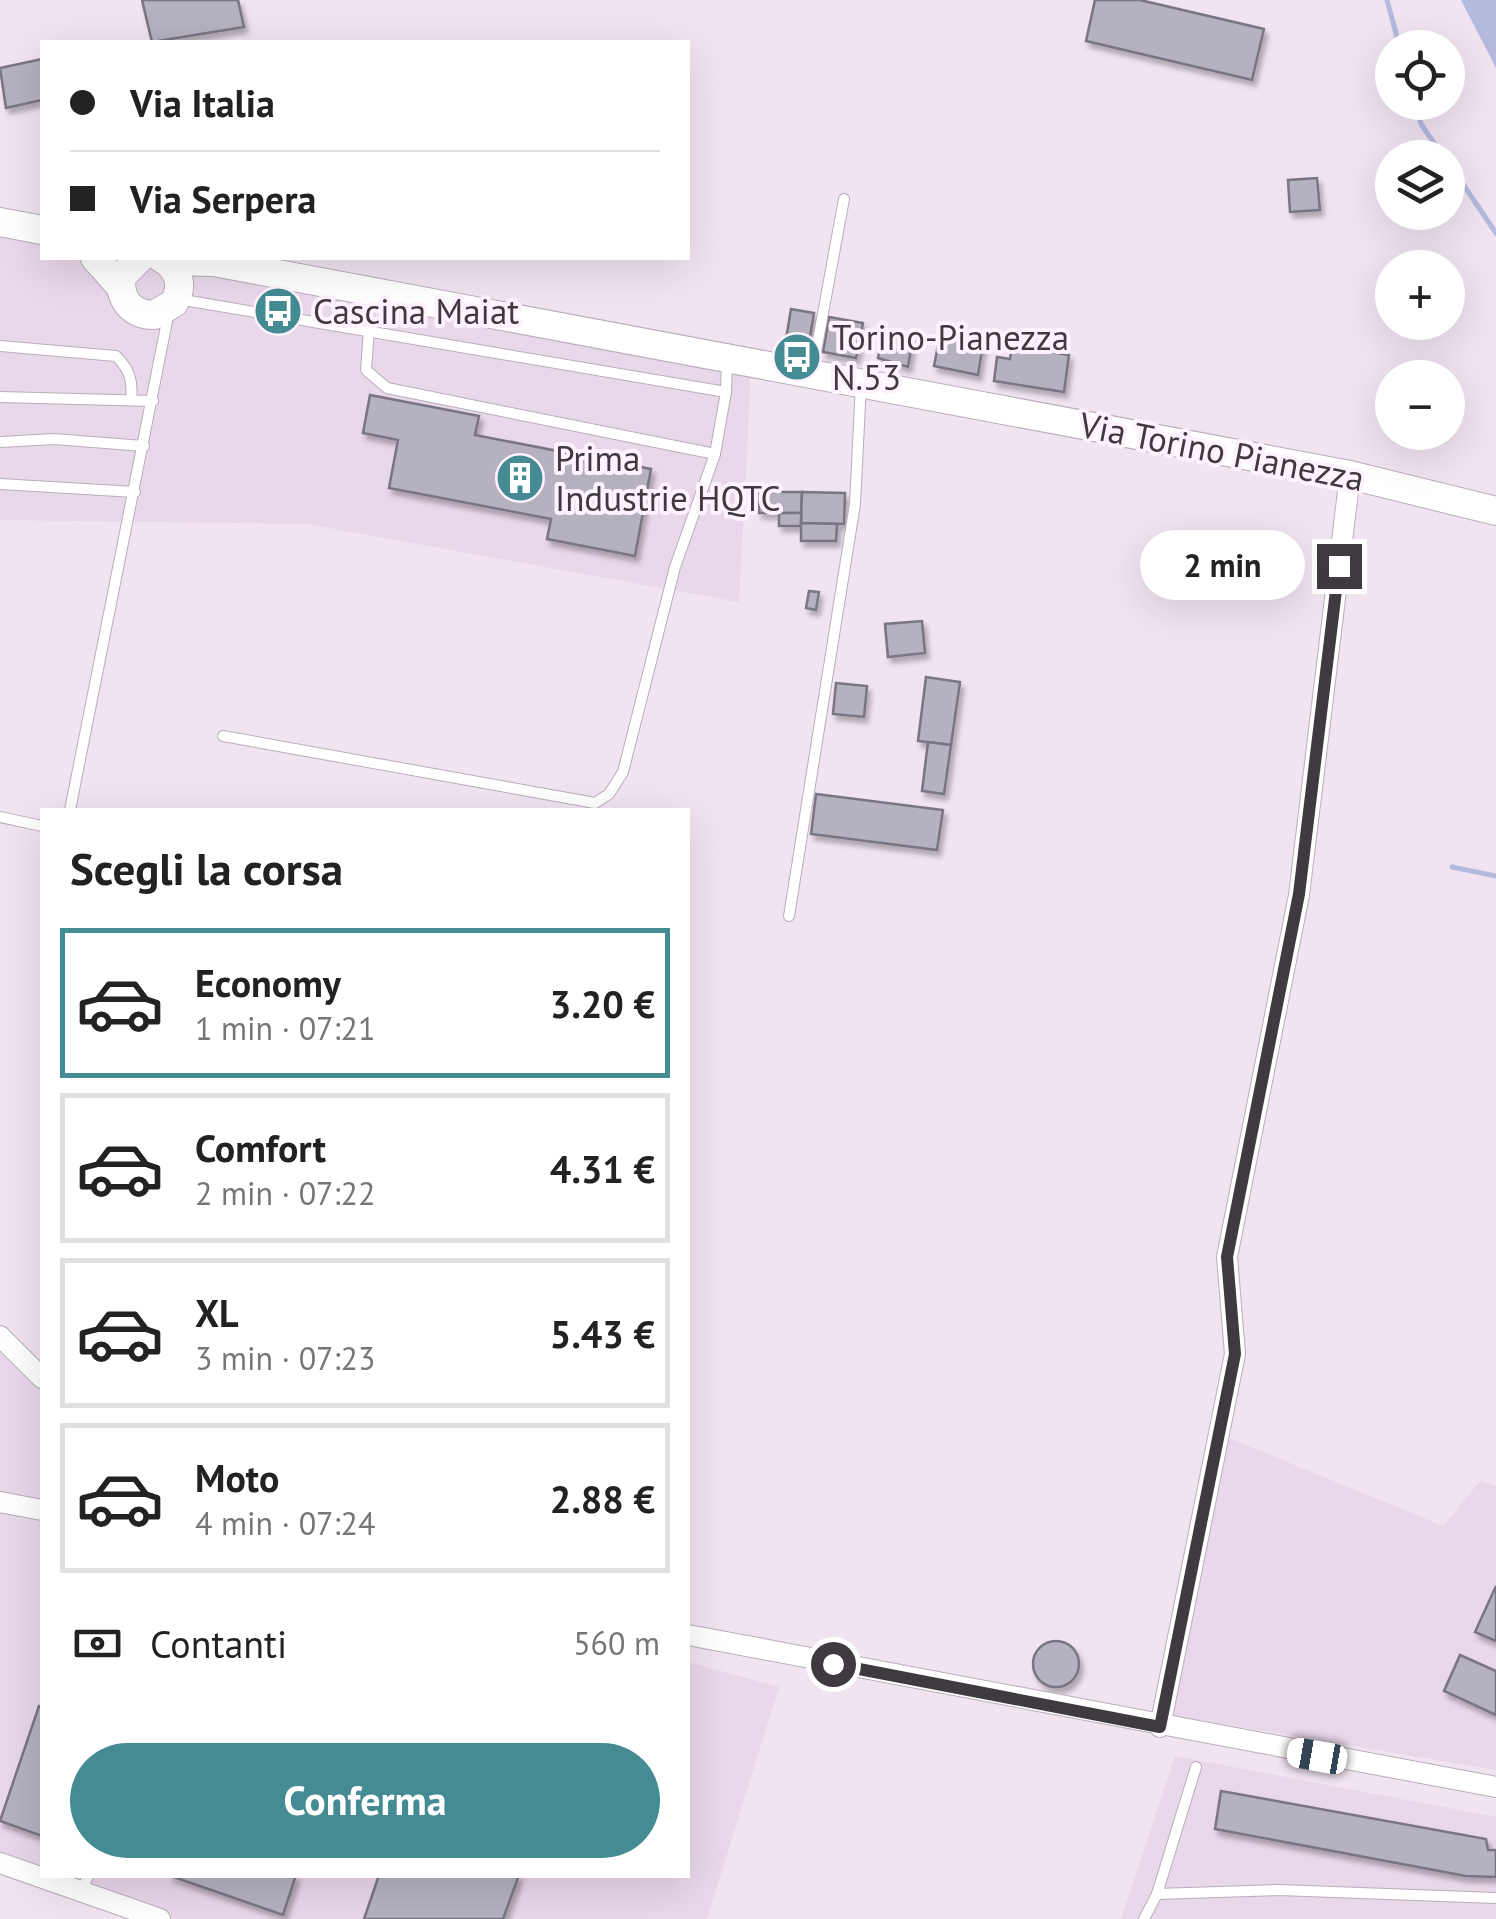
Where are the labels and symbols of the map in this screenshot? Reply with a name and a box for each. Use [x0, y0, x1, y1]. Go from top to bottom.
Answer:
bus stop icon: Cascina Maiat [252, 285, 304, 337]
place label: Cascina Maiat [313, 288, 519, 334]
place label: Torino-Pianezza N.53 [832, 314, 1069, 400]
bus stop icon: Torino-Pianezza N.53 [771, 331, 823, 383]
street label: Via Torino Pianezza [1075, 401, 1368, 501]
place label: Prima Industrie HQTC [555, 435, 781, 521]
building icon: Prima Industrie HQTC [494, 452, 546, 504]
callout: 2 min [1139, 531, 1304, 601]
route end [1317, 544, 1362, 589]
route start [811, 1642, 856, 1687]
car [1285, 1736, 1349, 1776]

